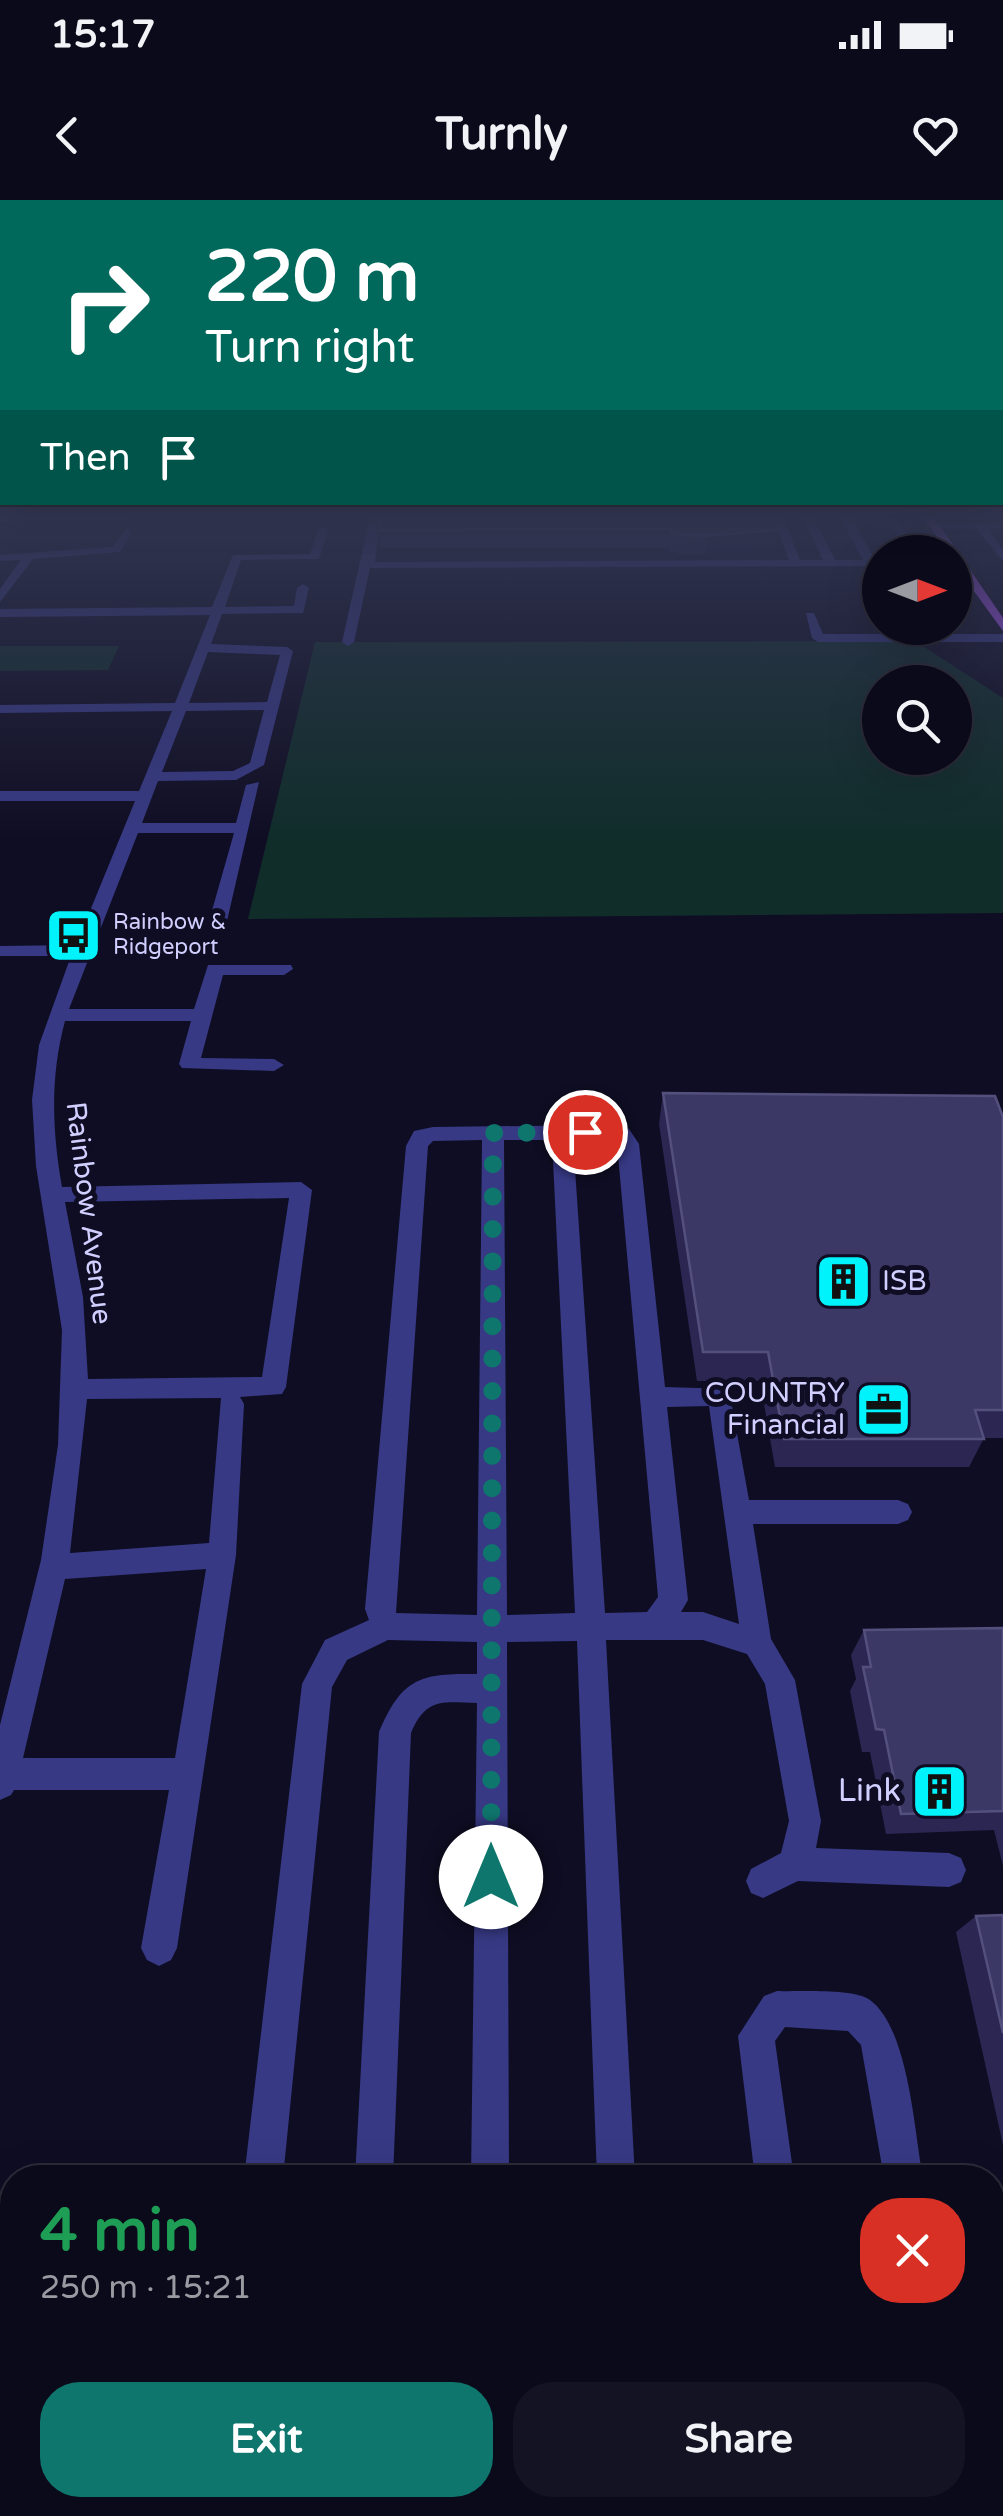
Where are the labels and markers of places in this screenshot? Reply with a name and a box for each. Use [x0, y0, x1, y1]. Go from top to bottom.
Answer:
bus stop icon: Rainbow & Ridgeport [44, 905, 104, 965]
place label: Rainbow & Ridgeport [113, 909, 226, 960]
pin [543, 1090, 628, 1175]
building icon: ISB [813, 1251, 873, 1311]
place label: ISB [882, 1264, 927, 1298]
place label: COUNTRY Financial [705, 1376, 845, 1442]
office icon: COUNTRY Financial [854, 1379, 914, 1439]
building icon: Link [910, 1761, 970, 1821]
place label: Link [838, 1772, 901, 1810]

